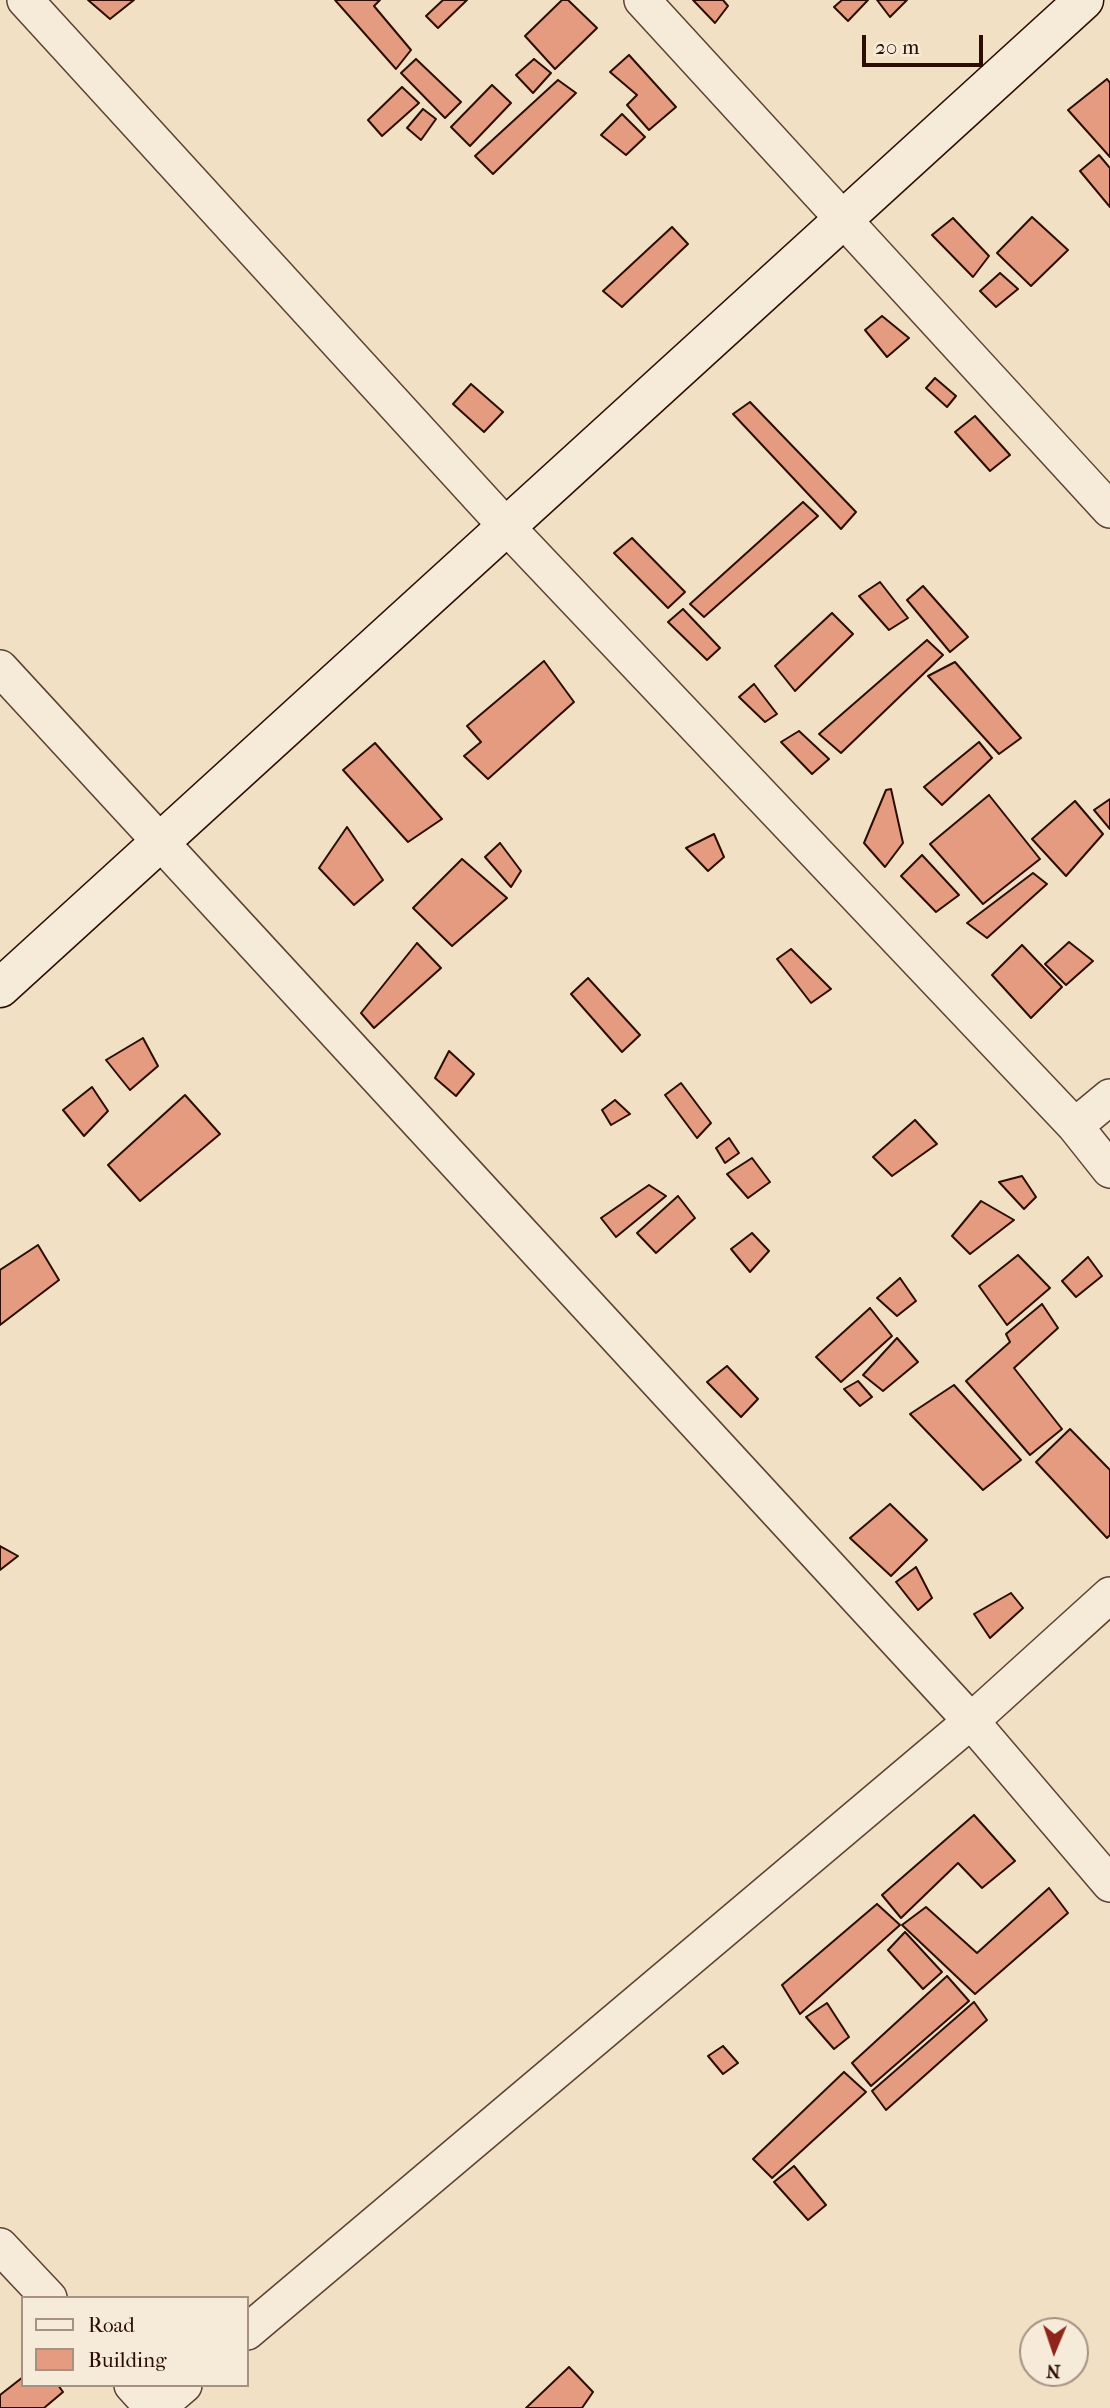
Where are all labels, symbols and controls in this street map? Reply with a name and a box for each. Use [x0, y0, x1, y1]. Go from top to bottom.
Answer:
scale bar [865, 21, 986, 65]
text: 20 m [875, 35, 919, 59]
legend [21, 2296, 248, 2387]
text: Road [88, 2313, 135, 2337]
north arrow [1019, 2317, 1089, 2387]
text: Building [88, 2348, 166, 2372]
text: N [1046, 2360, 1061, 2382]

